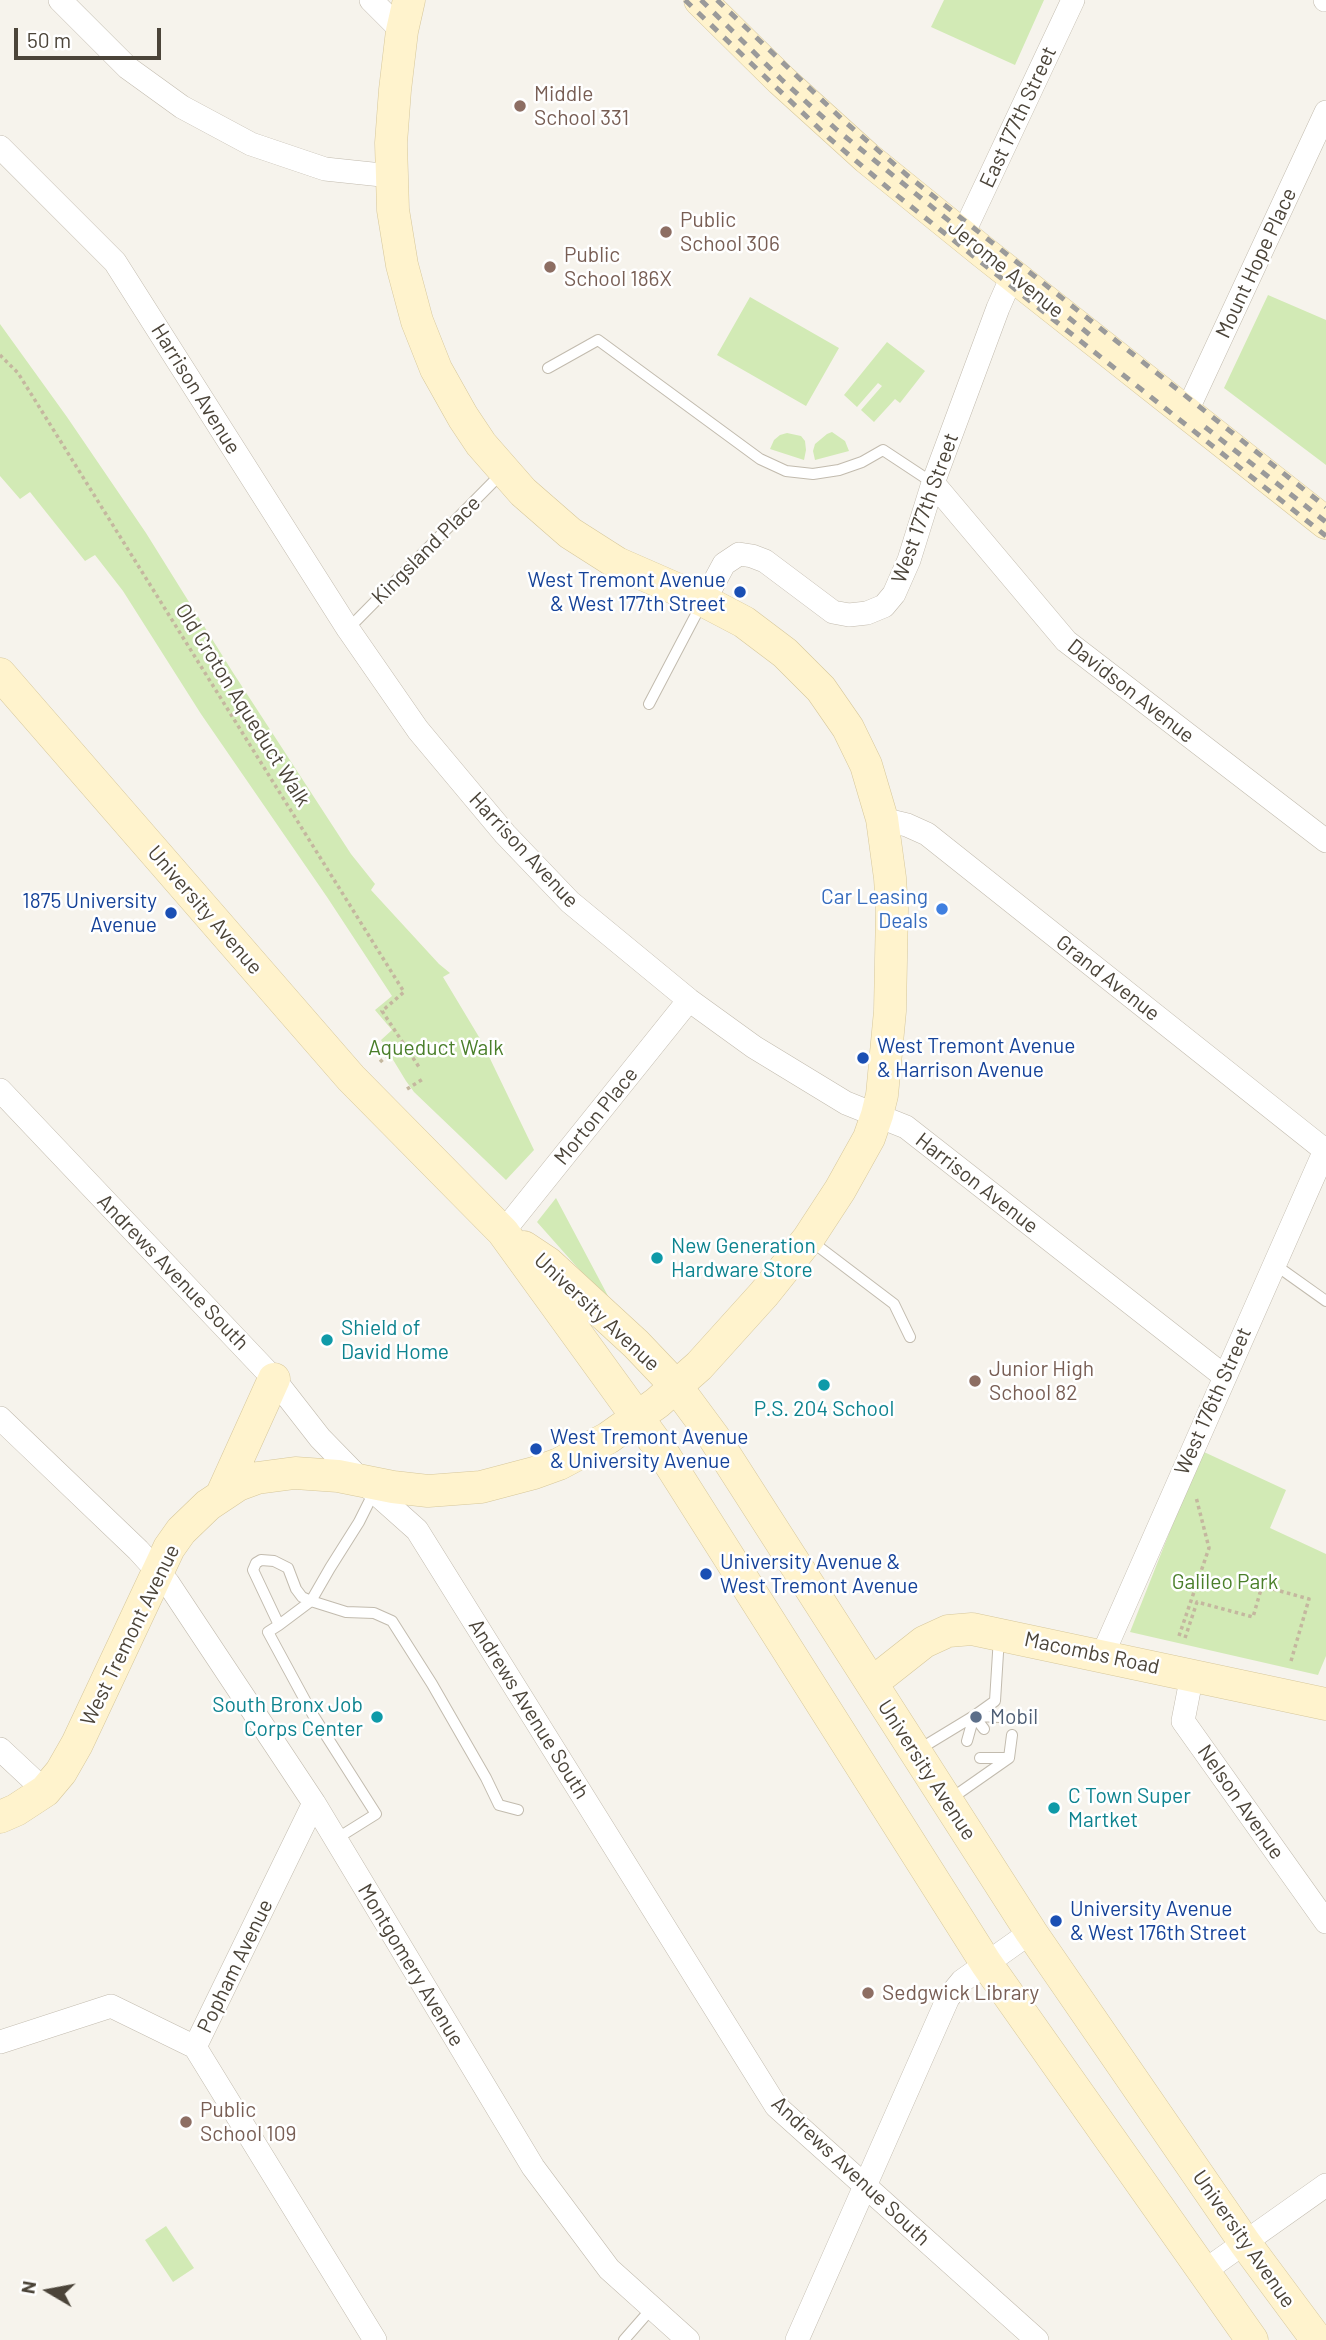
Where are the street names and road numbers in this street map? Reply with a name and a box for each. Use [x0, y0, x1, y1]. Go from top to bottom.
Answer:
street label: East 177th Street [974, 42, 1062, 192]
street label: Mount Hope Place [1210, 184, 1302, 342]
street label: Jerome Avenue [943, 215, 1069, 323]
street label: Harrison Avenue [146, 319, 246, 459]
street label: West 177th Street [886, 429, 964, 587]
street label: Kingsland Place [366, 490, 486, 610]
street label: Old Croton Aqueduct Walk [170, 599, 316, 811]
street label: Davidson Avenue [1063, 634, 1199, 748]
street label: Harrison Avenue [464, 787, 584, 913]
street label: University Avenue [142, 840, 268, 980]
street label: Grand Avenue [1051, 930, 1165, 1026]
street label: Morton Place [549, 1062, 643, 1170]
street label: Harrison Avenue [911, 1127, 1043, 1239]
street label: Andrews Avenue South [92, 1189, 254, 1355]
street label: University Avenue [529, 1247, 665, 1377]
street label: West 176th Street [1169, 1323, 1257, 1479]
street label: West Tremont Avenue [75, 1540, 185, 1730]
street label: Andrews Avenue South [463, 1614, 595, 1804]
street label: Macombs Road [1022, 1626, 1162, 1680]
street label: University Avenue [872, 1695, 982, 1845]
street label: Nelson Avenue [1192, 1740, 1290, 1864]
street label: Montgomery Avenue [352, 1879, 470, 2051]
street label: Popham Avenue [192, 1895, 278, 2037]
street label: Andrews Avenue South [767, 2091, 935, 2251]
street label: University Avenue [1187, 2165, 1301, 2313]

